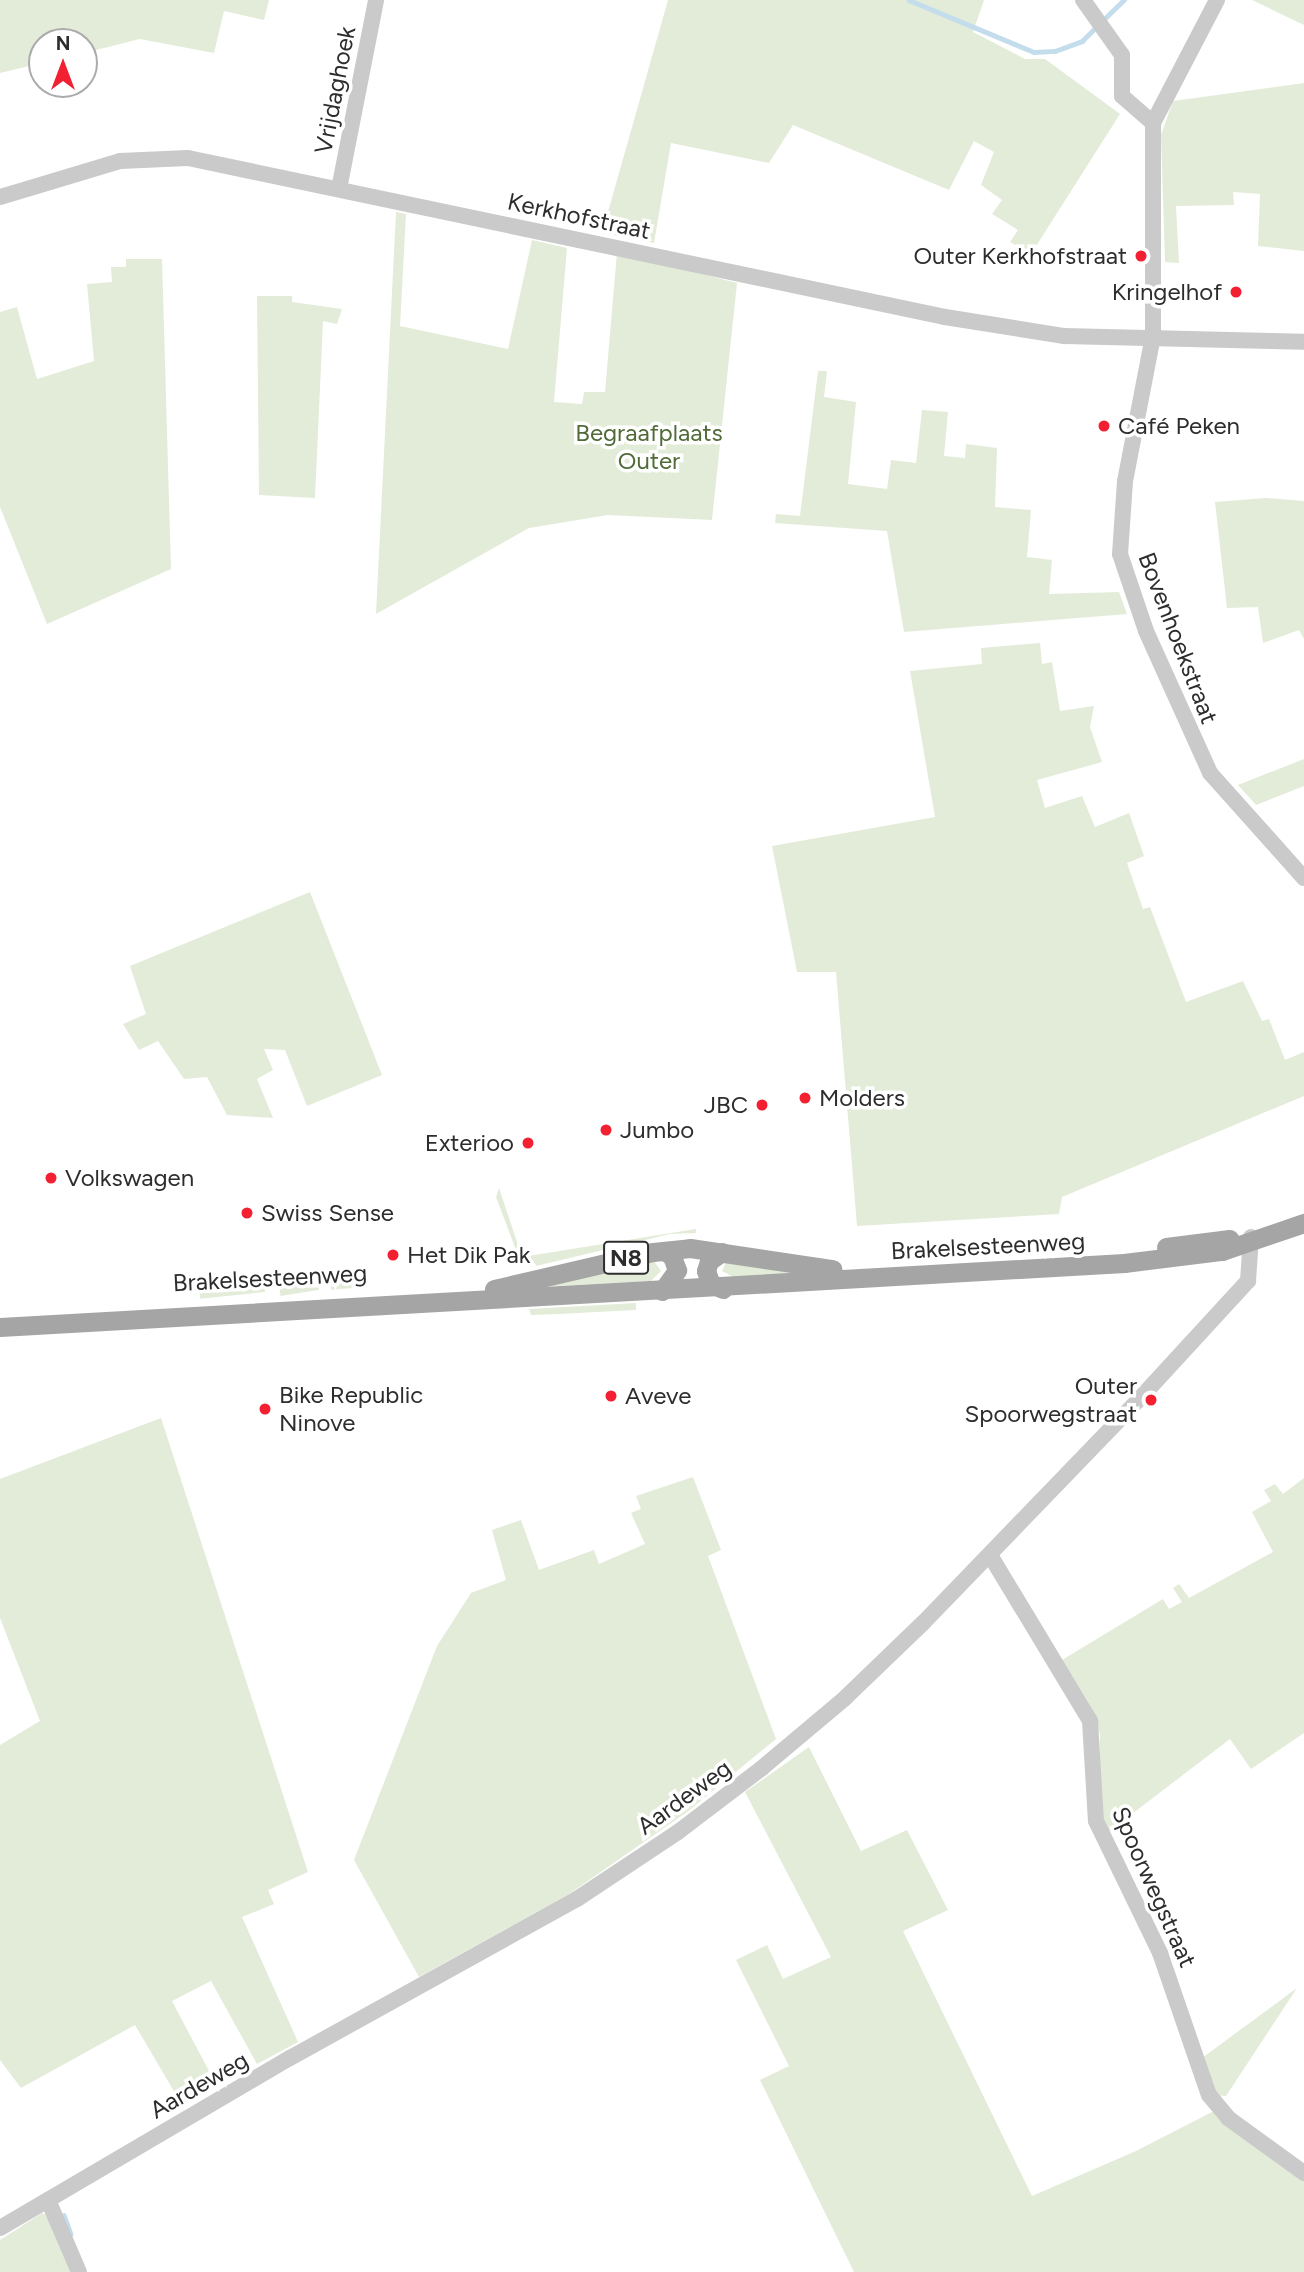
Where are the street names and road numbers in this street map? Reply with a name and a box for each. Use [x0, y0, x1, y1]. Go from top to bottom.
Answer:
street label: Vrijdaghoek [309, 24, 361, 156]
street label: Kerkhofstraat [505, 187, 653, 245]
street label: Bovenhoekstraat [1132, 548, 1224, 728]
street label: Brakelsesteenweg [890, 1227, 1086, 1265]
road number: N8 [602, 1238, 650, 1278]
street label: Brakelsesteenweg [172, 1259, 368, 1297]
street label: Aardeweg [631, 1753, 737, 1841]
street label: Spoorwegstraat [1106, 1802, 1202, 1972]
street label: Aardeweg [145, 2045, 253, 2125]

